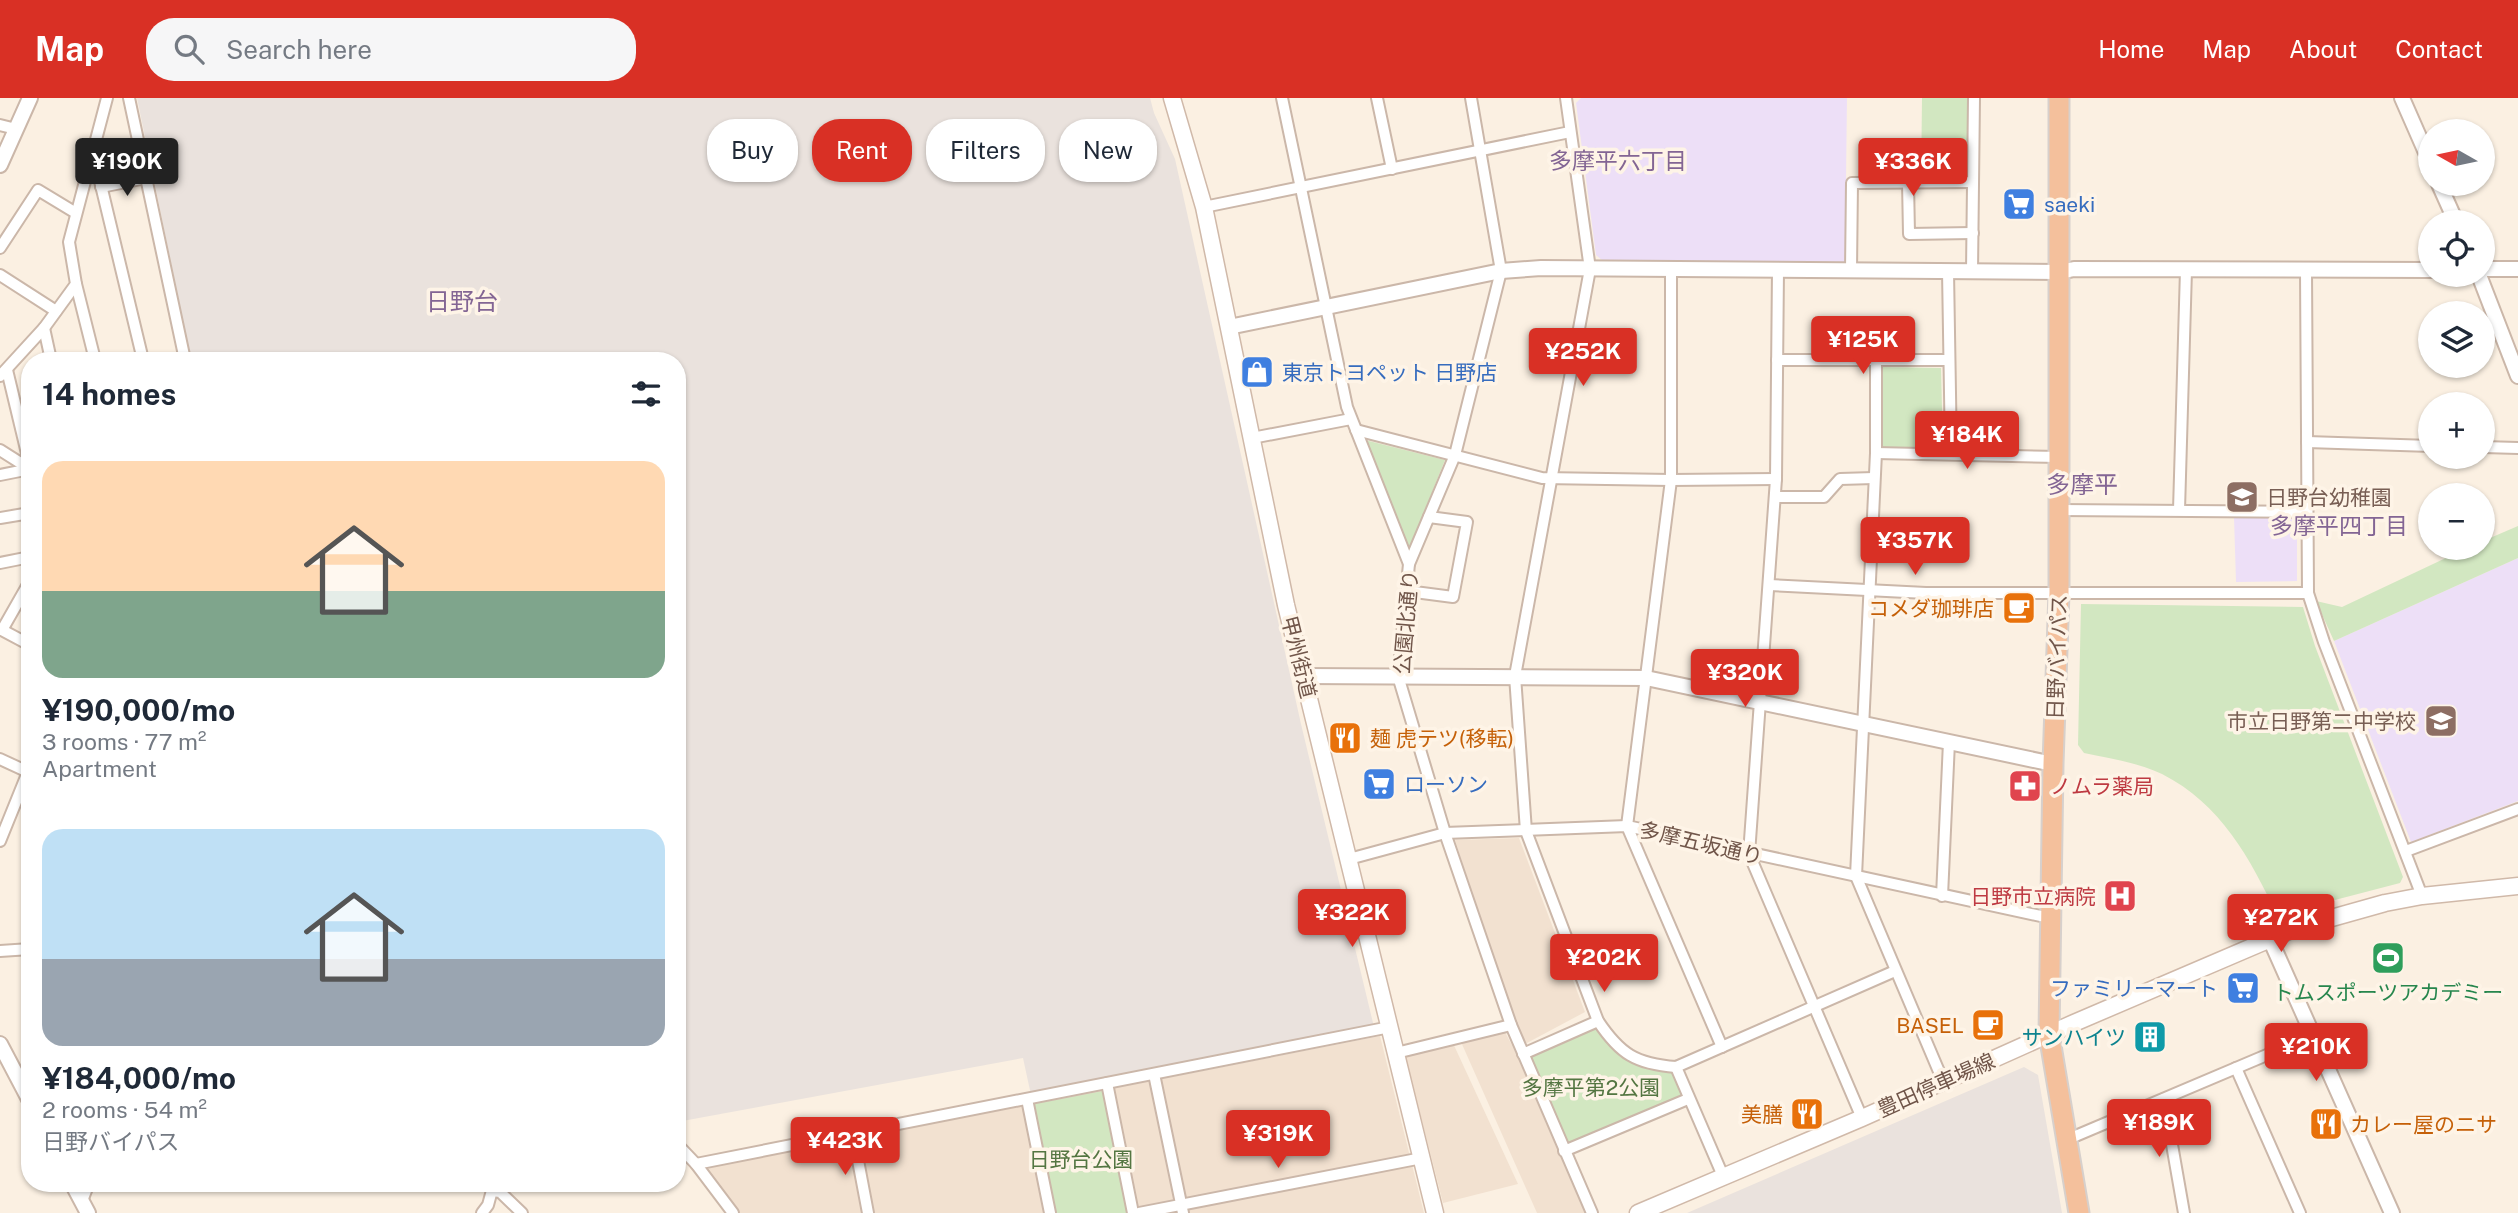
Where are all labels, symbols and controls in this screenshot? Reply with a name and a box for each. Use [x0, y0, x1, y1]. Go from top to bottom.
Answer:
search box [146, 18, 636, 81]
text: Map [35, 30, 104, 68]
icon: search [170, 30, 208, 68]
text: Search here [226, 34, 372, 65]
text: Home [2098, 35, 2164, 63]
text: Map [2202, 35, 2251, 63]
text: About [2289, 35, 2357, 63]
text: Contact [2395, 35, 2483, 63]
chip: Buy [707, 119, 798, 182]
chip: Rent [812, 119, 912, 182]
chip: Filters [926, 119, 1045, 182]
chip: New [1059, 119, 1157, 182]
north arrow [2418, 119, 2496, 196]
map controls [2418, 119, 2495, 560]
pin: ¥190K [78, 139, 176, 198]
pin: ¥336K [1864, 139, 1962, 198]
text: ¥190K [91, 147, 163, 174]
district label: 多摩平六丁目 [1549, 147, 1687, 174]
text: ¥336K [1874, 147, 1952, 174]
supermarket icon: saeki [2000, 185, 2038, 223]
place label: saeki [2044, 192, 2095, 217]
button: locate [2418, 210, 2495, 287]
district label: 日野台 [426, 287, 498, 315]
button: layers [2418, 301, 2495, 378]
pin: ¥125K [1814, 316, 1912, 376]
text: ¥125K [1827, 325, 1899, 352]
pin: ¥252K [1534, 328, 1632, 388]
text: ¥252K [1545, 337, 1621, 364]
shop icon: 東京トヨペット 日野店 [1238, 353, 1276, 391]
place label: 東京トヨペット 日野店 [1282, 360, 1497, 385]
icon: filters [627, 375, 665, 413]
text: 14 homes [42, 376, 176, 412]
button: + [2418, 392, 2495, 469]
pin: ¥184K [1918, 412, 2016, 471]
text: ¥184K [1931, 420, 2003, 447]
district label: 多摩平 [2046, 470, 2118, 498]
school or university icon: 日野台幼稚園 [2223, 478, 2261, 516]
button: − [2418, 483, 2495, 560]
place label: 日野台幼稚園 [2266, 485, 2392, 510]
icon: home [291, 507, 417, 633]
district label: 多摩平四丁目 [2270, 512, 2408, 539]
pin: ¥357K [1866, 518, 1964, 577]
text: ¥357K [1877, 526, 1953, 553]
street label: 公園北通り [1389, 569, 1423, 675]
cafe icon: コメダ珈琲店 [2000, 589, 2038, 627]
street label: 日野バイパス [2042, 594, 2072, 720]
place label: コメダ珈琲店 [1868, 596, 1994, 621]
street label: 甲州街道 [1277, 613, 1321, 701]
pin: ¥320K [1696, 650, 1794, 709]
text: ¥320K [1707, 658, 1783, 685]
text: ¥190,000/mo [42, 692, 235, 728]
school or university icon: 市立日野第二中学校 [2422, 702, 2460, 740]
place label: 市立日野第二中学校 [2227, 709, 2416, 734]
restaurant icon: 麺 虎テツ(移転) [1326, 719, 1364, 757]
place label: 麺 虎テツ(移転) [1370, 726, 1514, 751]
text: 3 rooms · 77 m² [42, 728, 206, 755]
text: Apartment [42, 755, 157, 782]
supermarket icon: ローソン [1360, 765, 1398, 803]
pharmacy icon: ノムラ薬局 [2006, 767, 2044, 805]
place label: ローソン [1404, 772, 1488, 797]
place label: ノムラ薬局 [2050, 774, 2154, 799]
street label: 多摩五坂通り [1637, 817, 1765, 869]
icon: home [291, 874, 417, 1000]
hospital icon: 日野市立病院 [2101, 877, 2139, 915]
place label: 日野市立病院 [1970, 884, 2096, 909]
pin: ¥322K [1303, 890, 1401, 949]
pin: ¥272K [2232, 894, 2330, 954]
text: ¥322K [1314, 898, 1390, 925]
text: ¥272K [2243, 903, 2319, 930]
pin: ¥202K [1555, 934, 1653, 994]
sports icon: トムスポーツアカデミー [2369, 939, 2407, 977]
text: ¥202K [1566, 943, 1642, 970]
supermarket icon: ファミリーマート [2224, 969, 2262, 1007]
place label: ファミリーマート [2050, 976, 2218, 1001]
place label: トムスポーツアカデミー [2273, 980, 2503, 1005]
cafe icon: BASEL [1969, 1006, 2007, 1044]
place label: BASEL [1896, 1013, 1964, 1038]
building icon: サンハイツ [2131, 1018, 2169, 1056]
pin: ¥210K [2267, 1024, 2365, 1083]
place label: サンハイツ [2021, 1025, 2126, 1050]
text: ¥210K [2281, 1032, 2351, 1059]
street label: 豊田停車場線 [1873, 1048, 1999, 1122]
text: ¥184,000/mo [42, 1060, 236, 1096]
park label: 多摩平第2公園 [1522, 1075, 1660, 1100]
restaurant icon: 美膳 [1788, 1095, 1826, 1133]
text: 2 rooms · 54 m² [42, 1096, 207, 1123]
pin: ¥189K [2110, 1100, 2208, 1159]
place label: 美膳 [1741, 1102, 1783, 1127]
restaurant icon: カレー屋のニサ [2307, 1105, 2345, 1143]
text: ¥189K [2123, 1108, 2195, 1135]
pin: ¥319K [1229, 1110, 1327, 1170]
place label: カレー屋のニサ [2350, 1112, 2497, 1137]
pin: ¥423K [796, 1118, 894, 1177]
text: ¥319K [1242, 1119, 1314, 1146]
text: ¥423K [807, 1126, 883, 1153]
text: 日野バイパス [42, 1128, 180, 1155]
park label: 日野台公園 [1029, 1147, 1134, 1172]

